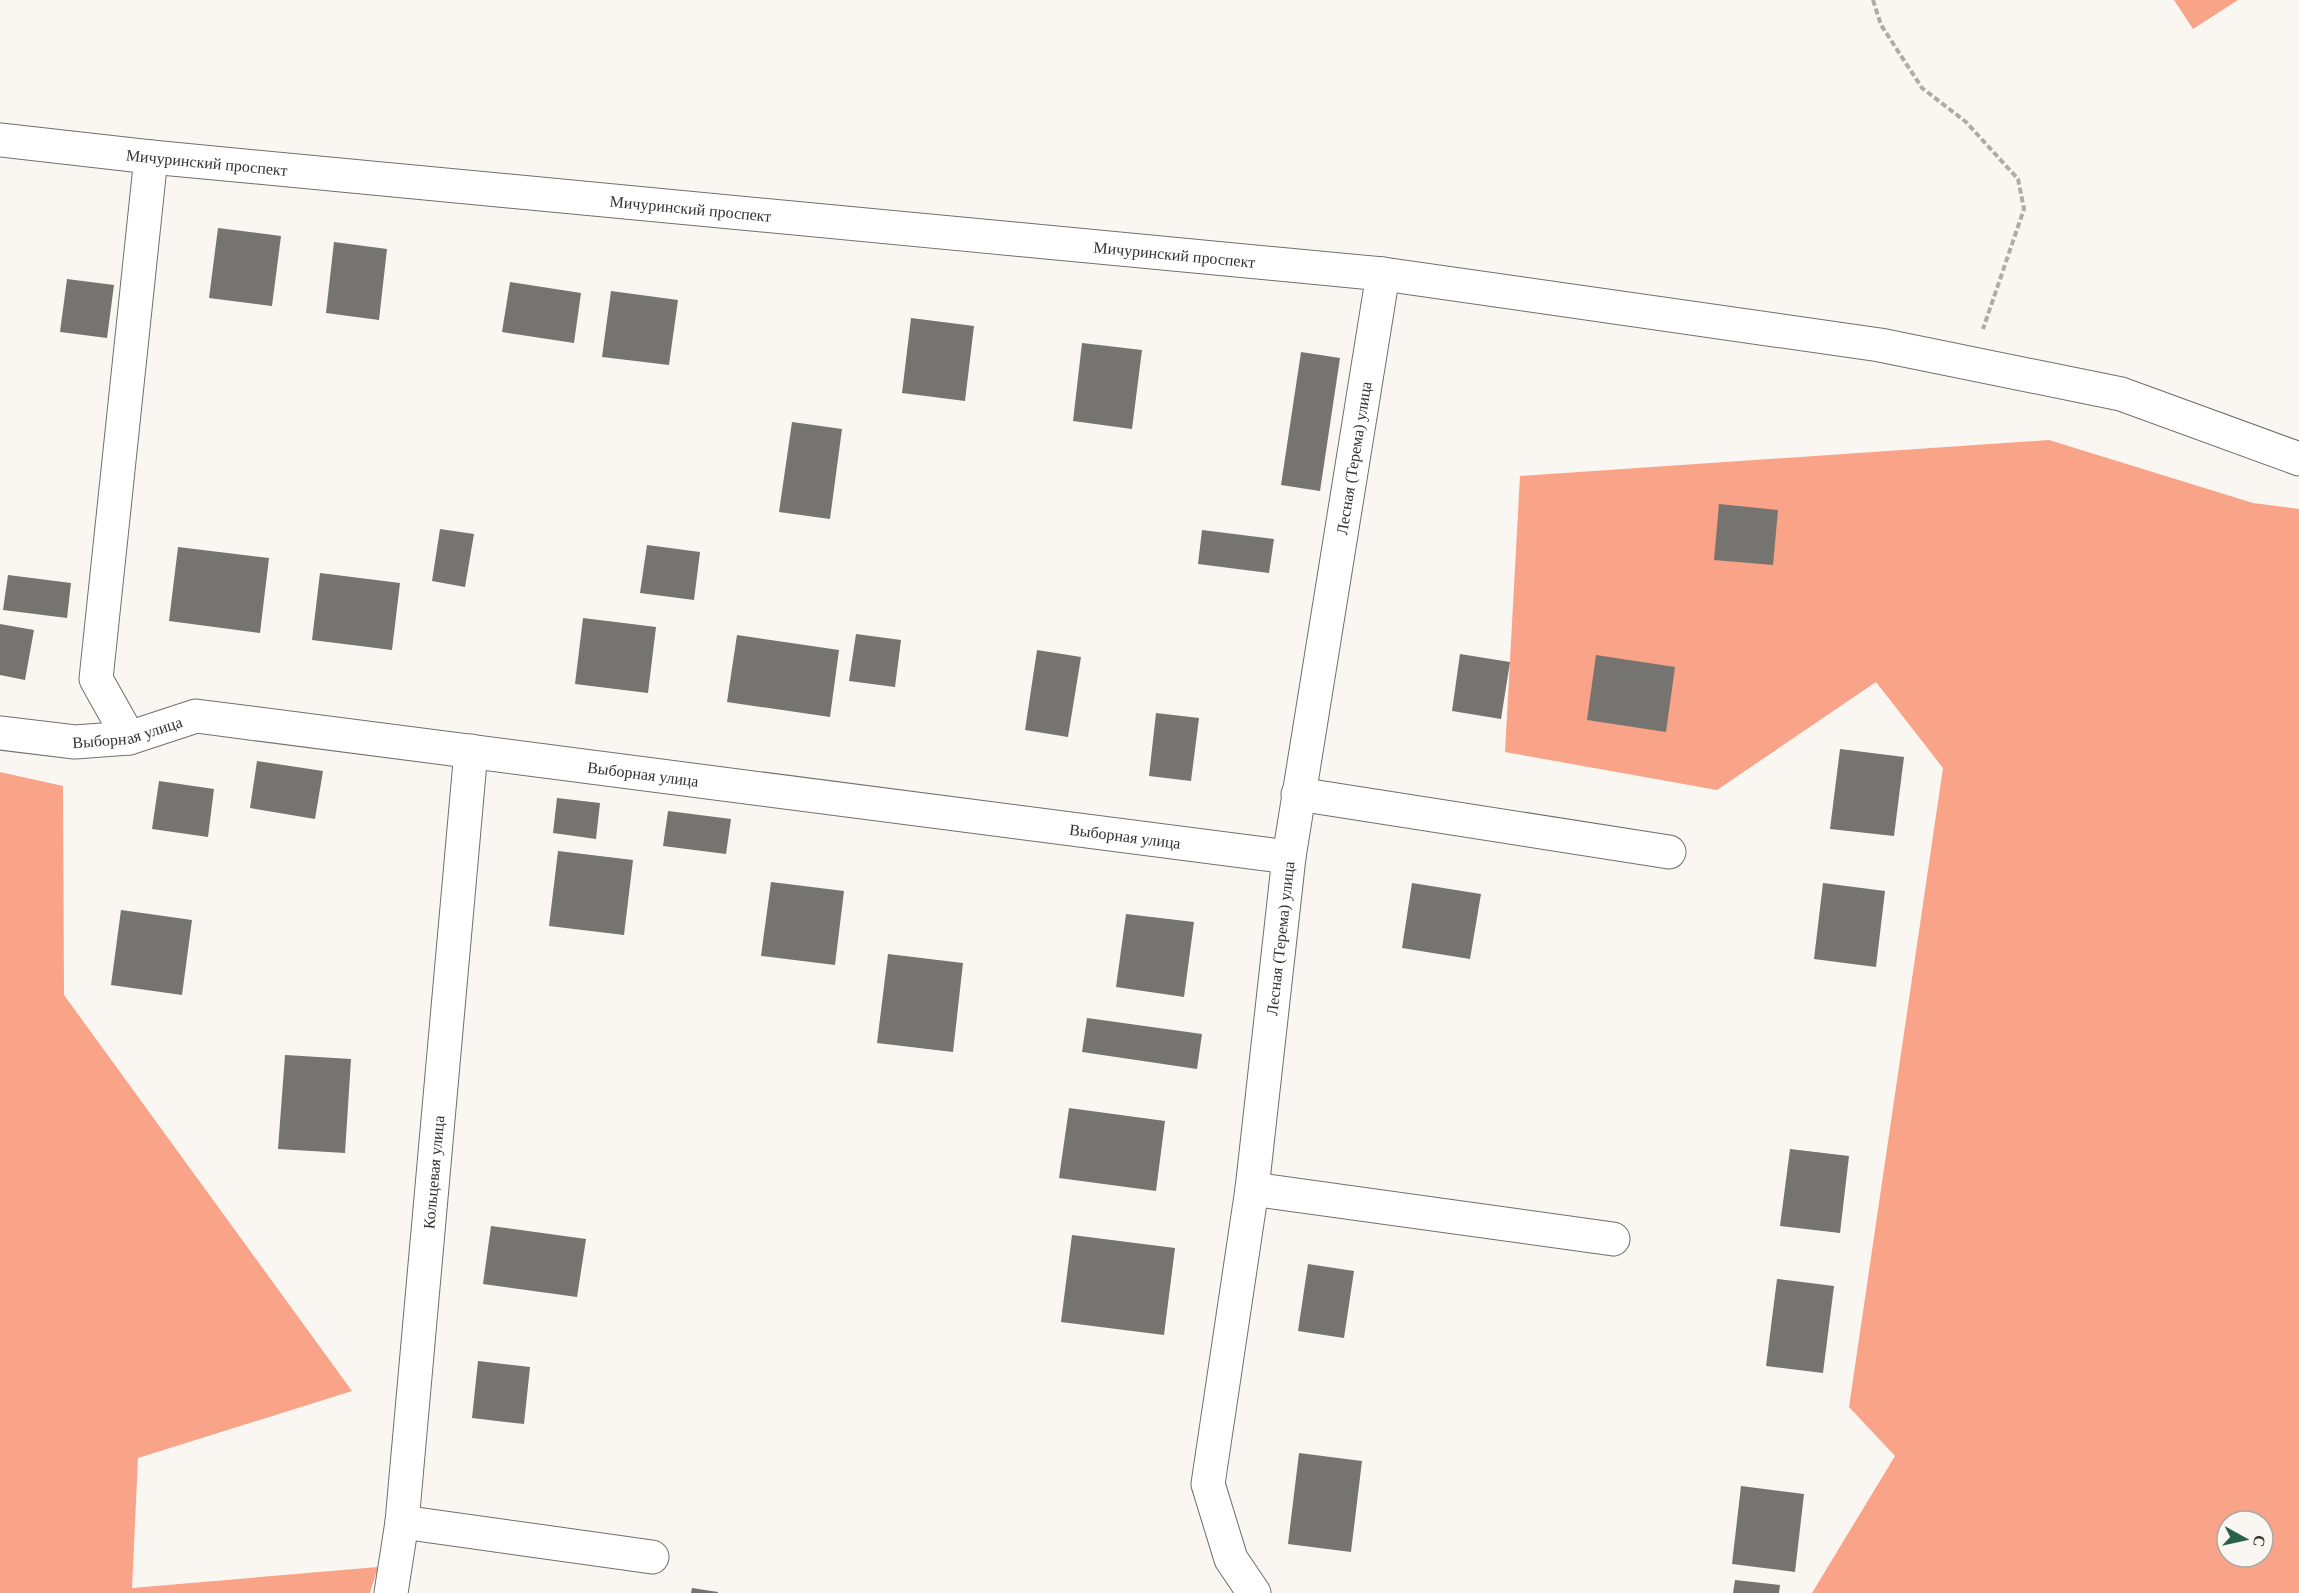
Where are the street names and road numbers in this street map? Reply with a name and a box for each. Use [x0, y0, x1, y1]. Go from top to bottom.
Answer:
street label: Мичуринский проспект [125, 146, 288, 179]
street label: Мичуринский проспект [609, 193, 772, 225]
street label: Мичуринский проспект [1093, 239, 1256, 271]
street label: Лесная (Терема) улица [1333, 380, 1375, 536]
street label: Выборная улица [72, 713, 184, 751]
street label: Выборная улица [586, 759, 700, 790]
street label: Выборная улица [1068, 821, 1182, 852]
street label: Лесная (Терема) улица [1263, 860, 1298, 1016]
street label: Кольцевая улица [420, 1115, 448, 1230]

